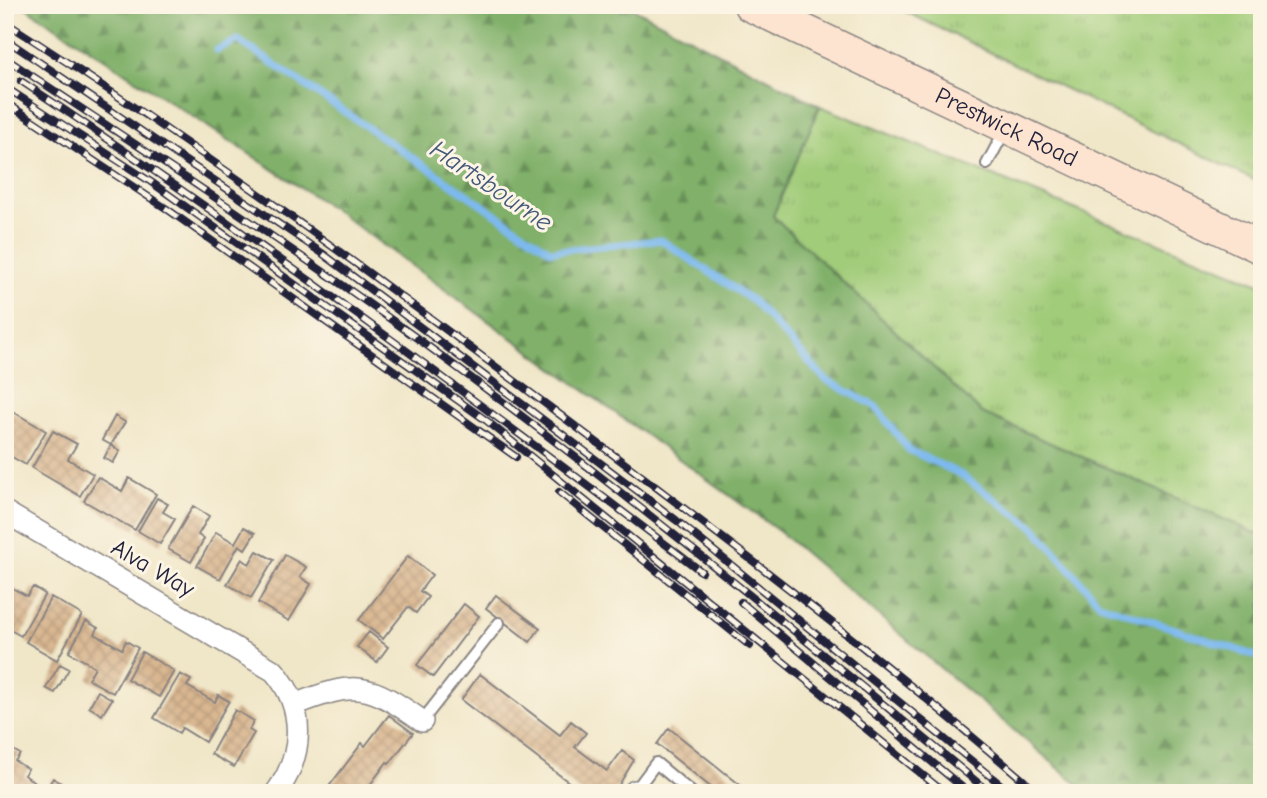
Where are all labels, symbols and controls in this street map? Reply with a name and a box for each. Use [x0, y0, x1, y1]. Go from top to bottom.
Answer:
street label: Prestwick Road [931, 81, 1082, 173]
water label: Hartsbourne [424, 134, 558, 238]
street label: Alva Way [106, 533, 200, 603]

